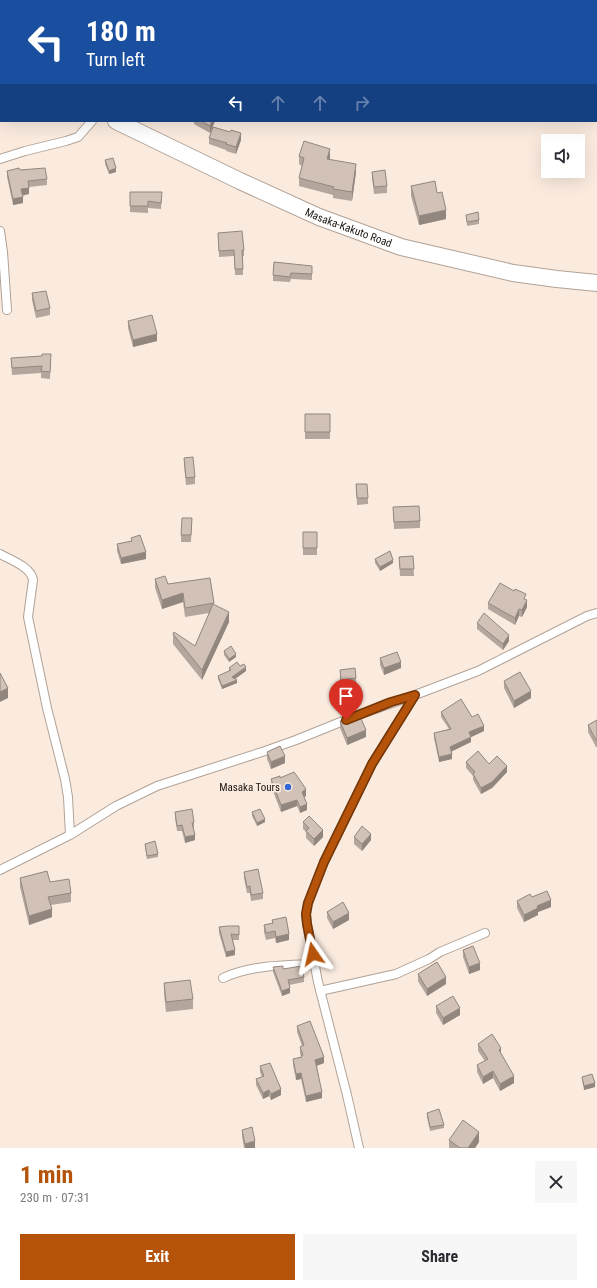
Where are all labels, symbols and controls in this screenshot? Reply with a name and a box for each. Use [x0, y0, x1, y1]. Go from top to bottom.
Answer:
text: 180 m [86, 15, 156, 48]
icon: left [20, 16, 72, 68]
text: Turn left [86, 49, 145, 70]
icon: left [225, 92, 247, 114]
icon: ahead [267, 92, 289, 114]
icon: ahead [309, 92, 331, 114]
icon: right [351, 92, 373, 114]
map controls [541, 134, 585, 178]
button: sound [541, 134, 585, 178]
street label: Masaka-Kakuto Road [303, 206, 394, 250]
pin [329, 679, 363, 720]
icon: arrive [335, 685, 357, 707]
place label: Masaka Tours [219, 781, 280, 794]
marker: Masaka Tours [283, 782, 293, 792]
position arrow [292, 933, 334, 975]
text: 1 min [20, 1161, 73, 1189]
button: close [535, 1161, 577, 1203]
text: 230 m · 07:31 [20, 1190, 90, 1205]
button: Exit [20, 1234, 295, 1280]
button: Share [303, 1234, 577, 1280]

